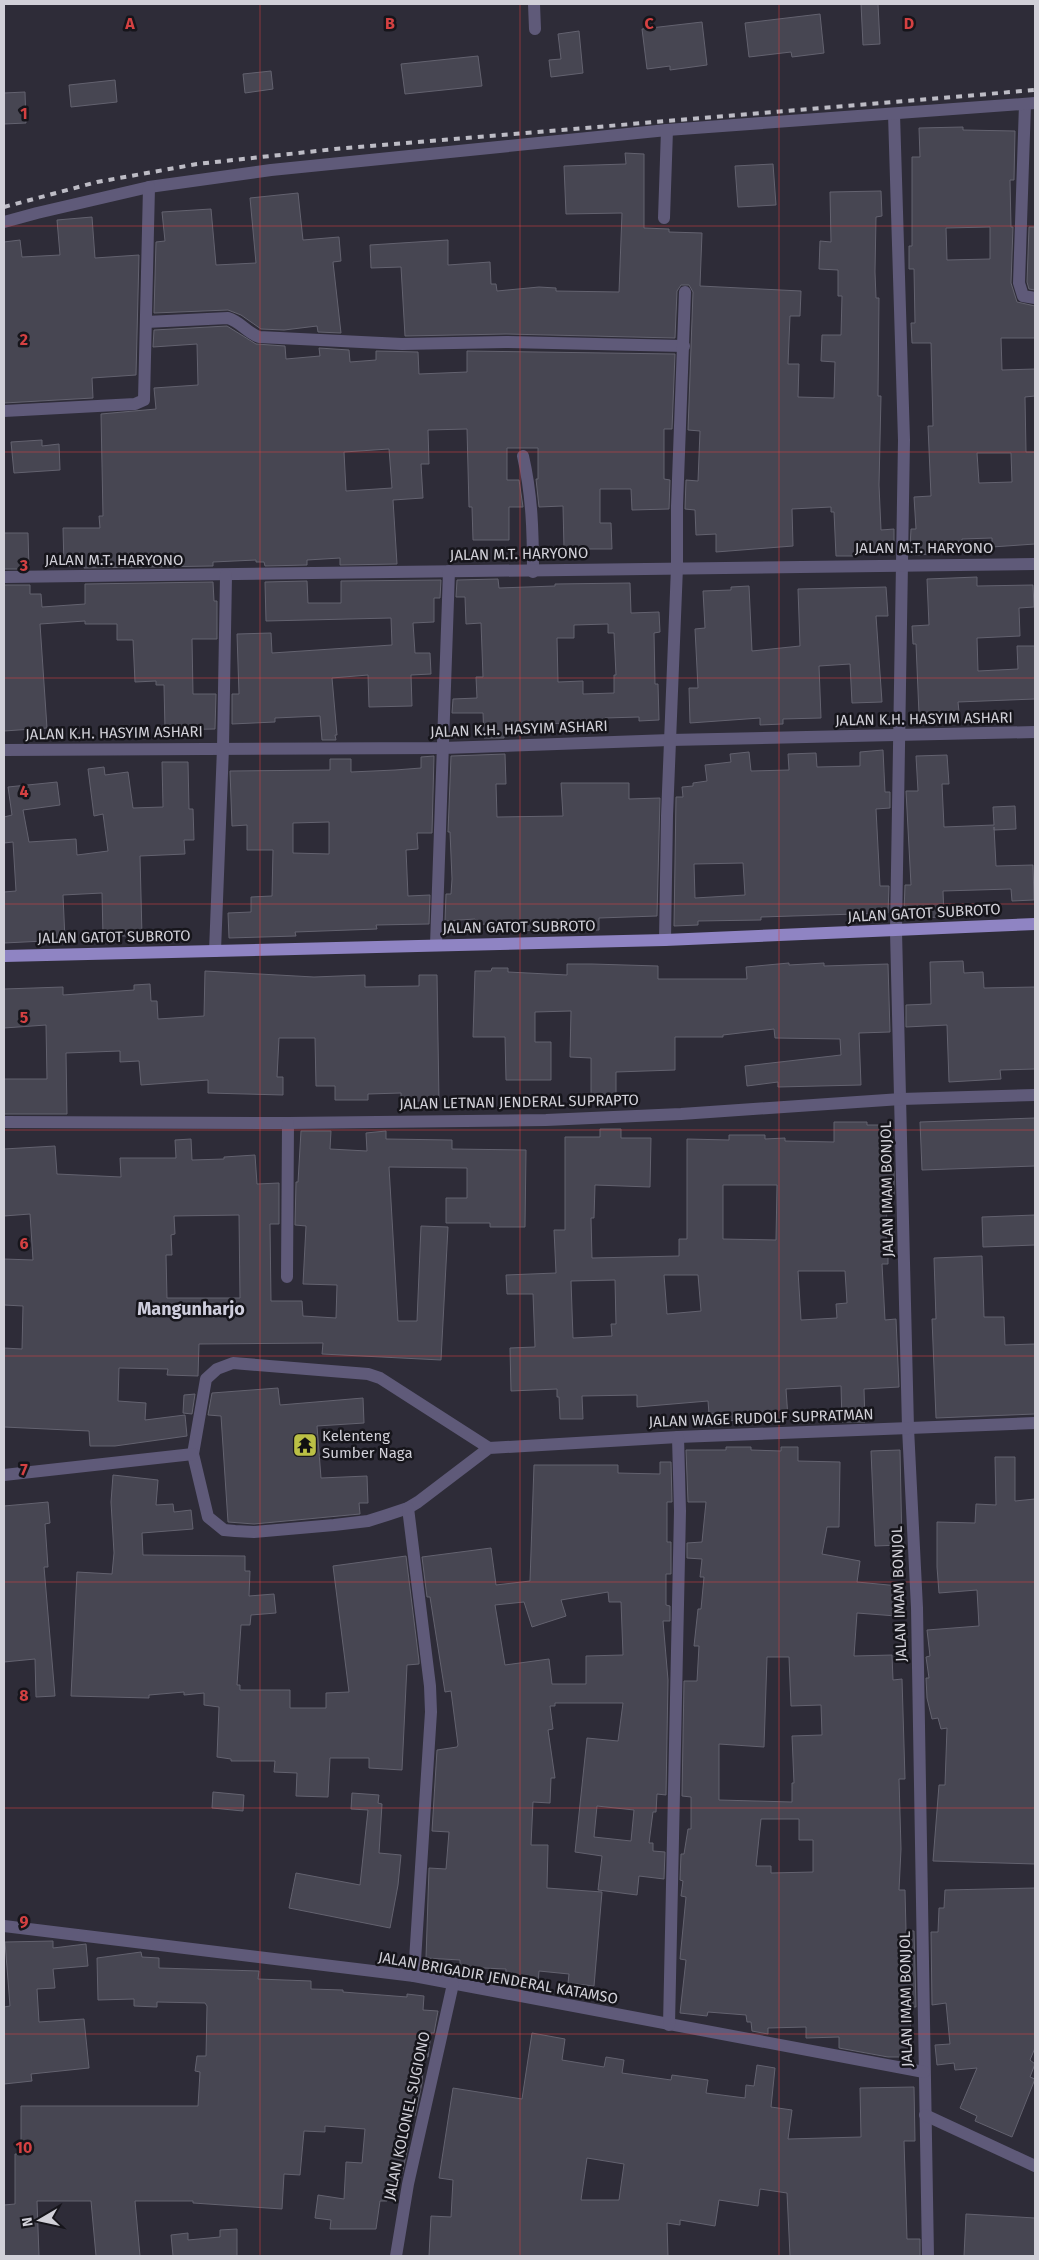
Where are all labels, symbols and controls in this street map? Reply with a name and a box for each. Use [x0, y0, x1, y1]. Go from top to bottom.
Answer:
text: A [124, 14, 135, 33]
text: B [385, 14, 395, 33]
text: C [644, 14, 654, 33]
text: D [904, 14, 914, 33]
text: 1 [20, 104, 28, 123]
text: 2 [20, 330, 28, 349]
street label: JALAN M.T. HARYONO [855, 539, 993, 557]
street label: JALAN M.T. HARYONO [450, 544, 588, 564]
street label: JALAN M.T. HARYONO [45, 551, 183, 569]
text: 3 [19, 556, 28, 575]
street label: JALAN K.H. HASYIM ASHARI [835, 708, 1013, 730]
street label: JALAN K.H. HASYIM ASHARI [430, 717, 608, 741]
street label: JALAN K.H. HASYIM ASHARI [25, 722, 203, 744]
text: 4 [19, 782, 29, 801]
street label: JALAN GATOT SUBROTO [847, 900, 1001, 926]
street label: JALAN GATOT SUBROTO [442, 917, 596, 937]
street label: JALAN GATOT SUBROTO [37, 927, 191, 947]
text: 5 [20, 1008, 29, 1027]
street label: JALAN LETNAN JENDERAL SUPRAPTO [399, 1091, 639, 1113]
street label: JALAN IMAM BONJOL [877, 1120, 897, 1257]
text: 6 [19, 1234, 29, 1253]
district label: Mangunharjo [137, 1298, 245, 1320]
street label: JALAN WAGE RUDOLF SUPRATMAN [648, 1405, 874, 1431]
place label: Kelenteng Sumber Naga [322, 1427, 413, 1462]
temple icon: Kelenteng Sumber Naga [292, 1432, 318, 1458]
text: 7 [20, 1460, 28, 1479]
street label: JALAN IMAM BONJOL [888, 1525, 910, 1662]
text: 8 [19, 1686, 29, 1705]
text: 9 [20, 1912, 29, 1931]
street label: JALAN IMAM BONJOL [896, 1930, 916, 2067]
street label: JALAN BRIGADIR JENDERAL KATAMSO [377, 1948, 619, 2008]
street label: JALAN KOLONEL SUGIONO [380, 2030, 434, 2202]
text: 10 [16, 2138, 32, 2157]
north arrow [15, 2195, 65, 2245]
text: N [19, 2216, 37, 2228]

